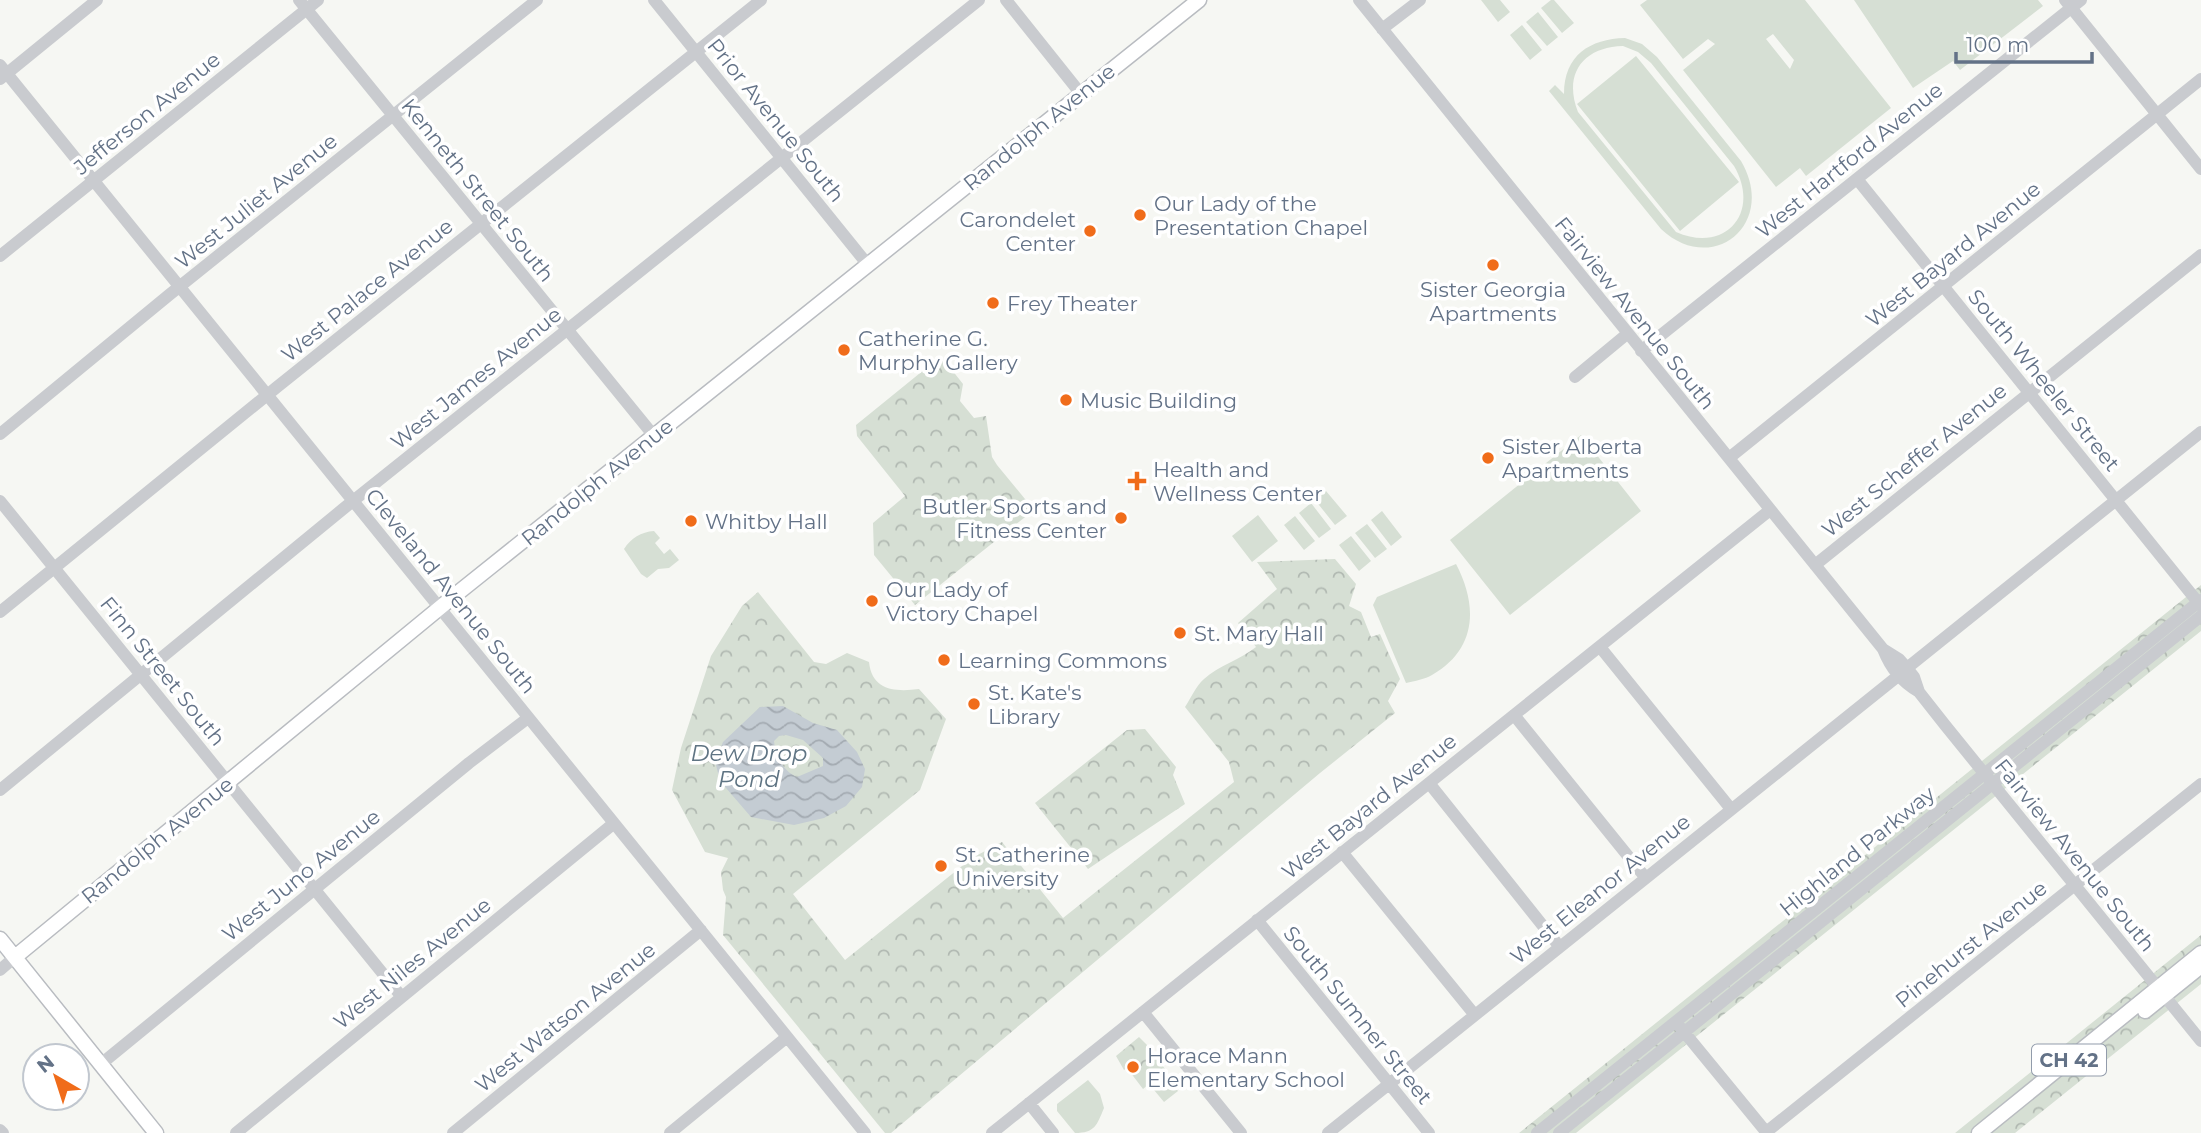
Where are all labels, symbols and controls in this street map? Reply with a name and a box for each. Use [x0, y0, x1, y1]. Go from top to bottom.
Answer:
scale bar [1956, 21, 2092, 65]
text: 100 m [1966, 32, 2029, 57]
street label: Prior Avenue South [702, 33, 850, 207]
street label: Jefferson Avenue [68, 46, 225, 180]
street label: Randolph Avenue [958, 58, 1120, 196]
street label: West Hartford Avenue [1751, 77, 1947, 243]
street label: Kenneth Street South [396, 93, 560, 287]
street label: West Juliet Avenue [170, 128, 342, 274]
street label: West Bayard Avenue [1861, 176, 2045, 332]
place label: Our Lady of the Presentation Chapel [1154, 191, 1368, 240]
place label: Carondelet Center [960, 207, 1076, 256]
marker: Our Lady of the Presentation Chapel [1132, 207, 1148, 223]
street label: Fairview Avenue South [1550, 212, 1720, 414]
street label: West Palace Avenue [276, 213, 458, 367]
marker: Carondelet Center [1082, 223, 1098, 239]
marker: Sister Georgia Apartments [1485, 257, 1501, 273]
place label: Sister Georgia Apartments [1420, 277, 1566, 326]
street label: South Wheeler Street [1963, 284, 2125, 476]
place label: Frey Theater [1007, 291, 1138, 316]
marker: Frey Theater [985, 295, 1001, 311]
street label: West James Avenue [386, 302, 566, 454]
place label: Catherine G. Murphy Gallery [858, 326, 1018, 375]
marker: Catherine G. Murphy Gallery [836, 342, 852, 358]
street label: West Scheffer Avenue [1817, 378, 2011, 542]
place label: Music Building [1080, 388, 1237, 413]
marker: Music Building [1058, 392, 1074, 408]
street label: Randolph Avenue [516, 413, 678, 551]
place label: Sister Alberta Apartments [1502, 434, 1642, 483]
marker: Sister Alberta Apartments [1480, 450, 1496, 466]
place label: Health and Wellness Center [1153, 457, 1323, 506]
marker: Health and Wellness Center [1127, 471, 1147, 491]
street label: Cleveland Avenue South [361, 484, 541, 698]
place label: Butler Sports and Fitness Center [922, 494, 1107, 543]
place label: Whitby Hall [705, 509, 828, 534]
marker: Butler Sports and Fitness Center [1113, 510, 1129, 526]
marker: Whitby Hall [683, 513, 699, 529]
place label: Our Lady of Victory Chapel [886, 577, 1038, 626]
street label: Finn Street South [95, 591, 231, 751]
marker: Our Lady of Victory Chapel [864, 593, 880, 609]
place label: St. Mary Hall [1194, 621, 1324, 646]
marker: St. Mary Hall [1172, 625, 1188, 641]
place label: Learning Commons [958, 648, 1167, 673]
marker: Learning Commons [936, 652, 952, 668]
place label: St. Kate's Library [988, 680, 1081, 729]
marker: St. Kate's Library [966, 696, 982, 712]
street label: West Bayard Avenue [1277, 728, 1461, 884]
water label: Dew Drop Pond [691, 739, 807, 793]
street label: Fairview Avenue South [1990, 754, 2160, 956]
street label: Randolph Avenue [76, 771, 238, 909]
street label: Highland Parkway [1774, 780, 1940, 921]
street label: West Juno Avenue [217, 804, 385, 946]
street label: West Eleanor Avenue [1505, 809, 1695, 969]
place label: St. Catherine University [955, 842, 1090, 891]
marker: St. Catherine University [933, 858, 949, 874]
street label: Pinehurst Avenue [1890, 875, 2052, 1013]
street label: West Niles Avenue [328, 892, 496, 1034]
street label: South Sumner Street [1278, 921, 1438, 1109]
street label: West Watson Avenue [470, 937, 660, 1097]
north arrow [21, 1042, 91, 1112]
place label: Horace Mann Elementary School [1147, 1043, 1345, 1092]
road number: CH 42 [2032, 1044, 2106, 1076]
text: N [32, 1050, 59, 1078]
marker: Horace Mann Elementary School [1125, 1059, 1141, 1075]

